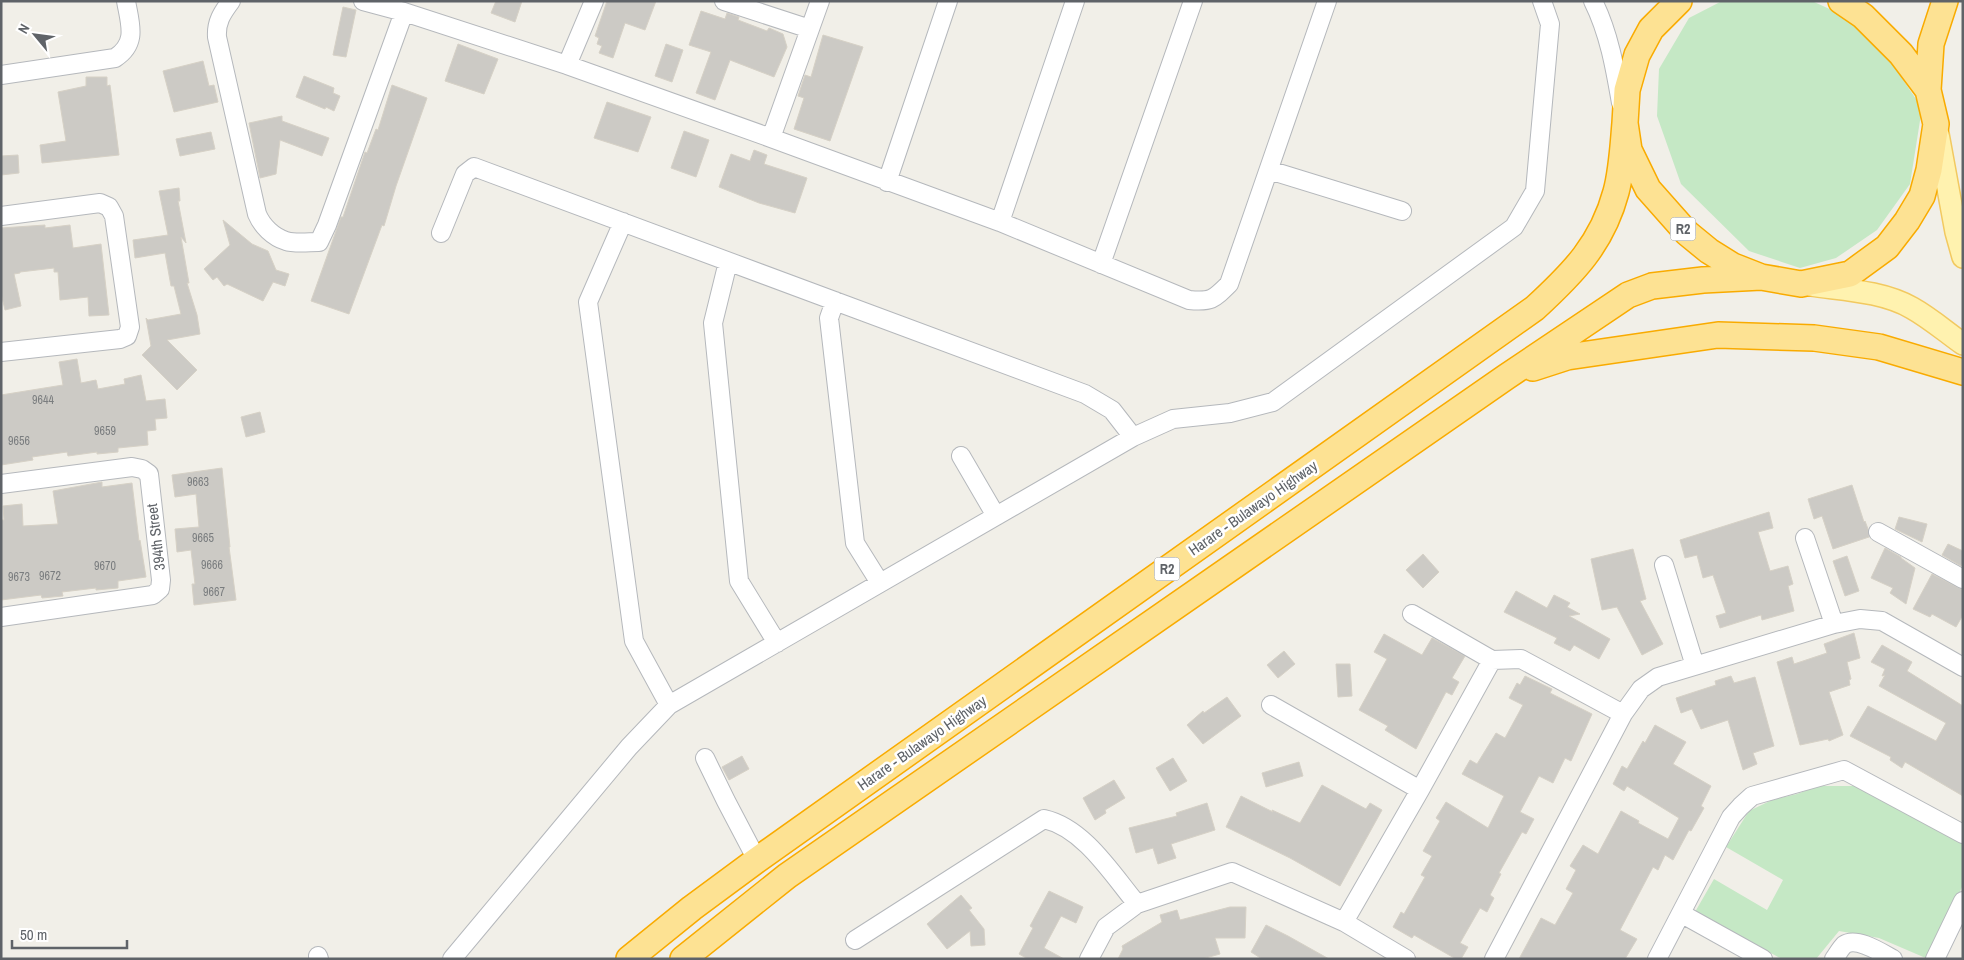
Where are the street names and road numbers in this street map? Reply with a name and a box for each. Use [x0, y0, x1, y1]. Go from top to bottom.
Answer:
road number: R2 [1670, 218, 1696, 240]
street label: Harare - Bulawayo Highway [1184, 455, 1322, 560]
street label: 394th Street [141, 502, 170, 572]
road number: R2 [1154, 558, 1180, 580]
street label: Harare - Bulawayo Highway [853, 690, 991, 795]

